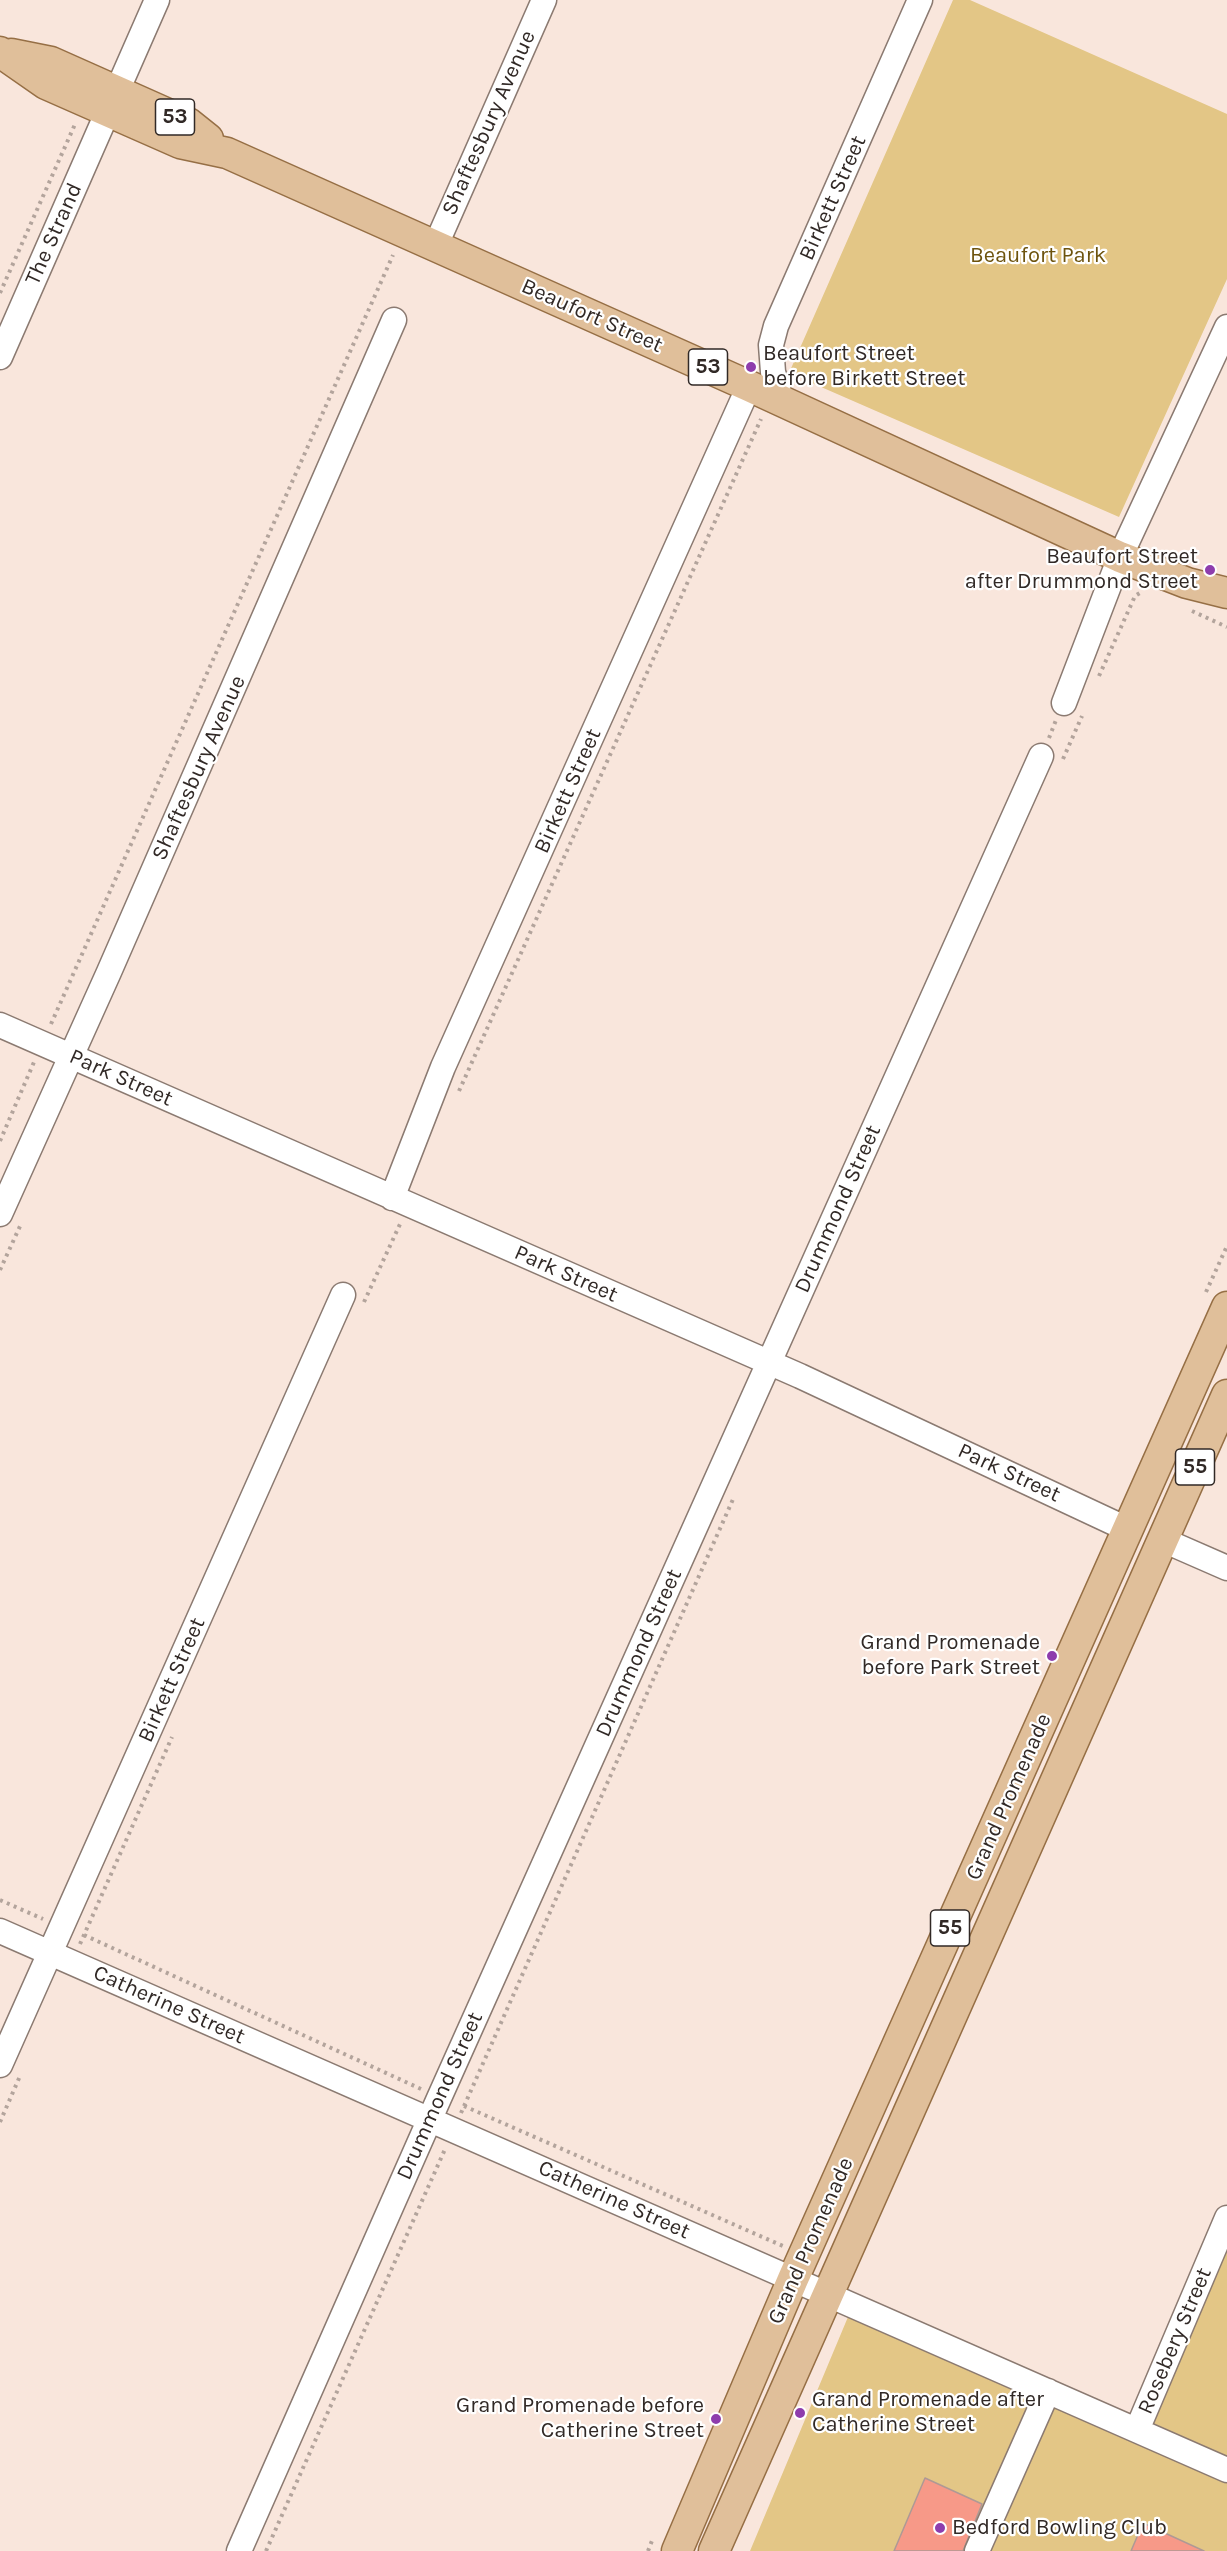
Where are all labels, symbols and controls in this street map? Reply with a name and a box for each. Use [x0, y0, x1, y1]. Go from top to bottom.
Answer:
street label: Shaftesbury Avenue [436, 26, 542, 220]
road number: 53 [156, 99, 195, 135]
street label: Birkett Street [794, 131, 872, 265]
street label: The Strand [20, 179, 88, 289]
park label: Beaufort Park [970, 243, 1106, 269]
street label: Beaufort Street [517, 273, 667, 359]
place label: Beaufort Street before Birkett Street [763, 341, 965, 392]
road number: 53 [688, 349, 728, 385]
marker: Beaufort Street before Birkett Street [744, 360, 758, 374]
place label: Beaufort Street after Drummond Street [965, 544, 1198, 596]
marker: Beaufort Street after Drummond Street [1203, 563, 1217, 577]
street label: Shaftesbury Avenue [146, 671, 252, 865]
street label: Birkett Street [529, 724, 607, 858]
street label: Park Street [65, 1044, 177, 1112]
street label: Drummond Street [789, 1121, 887, 1297]
street label: Park Street [510, 1240, 622, 1308]
street label: Park Street [953, 1438, 1065, 1508]
road number: 55 [1176, 1449, 1214, 1485]
street label: Drummond Street [590, 1565, 688, 1741]
street label: Birkett Street [133, 1613, 211, 1747]
place label: Grand Promenade before Park Street [860, 1630, 1040, 1682]
marker: Grand Promenade before Park Street [1045, 1649, 1059, 1663]
street label: Grand Promenade [960, 1710, 1058, 1884]
road number: 55 [930, 1910, 970, 1946]
street label: Catherine Street [89, 1960, 249, 2050]
street label: Drummond Street [391, 2008, 489, 2184]
street label: Grand Promenade [762, 2154, 860, 2328]
street label: Catherine Street [534, 2155, 694, 2245]
street label: Rosebery Street [1132, 2264, 1218, 2418]
place label: Grand Promenade after Catherine Street [812, 2387, 1044, 2438]
place label: Grand Promenade before Catherine Street [456, 2393, 704, 2444]
marker: Grand Promenade after Catherine Street [793, 2406, 807, 2420]
marker: Grand Promenade before Catherine Street [709, 2412, 723, 2426]
place label: Bedford Bowling Club [952, 2515, 1167, 2541]
marker: Bedford Bowling Club [933, 2521, 947, 2535]

